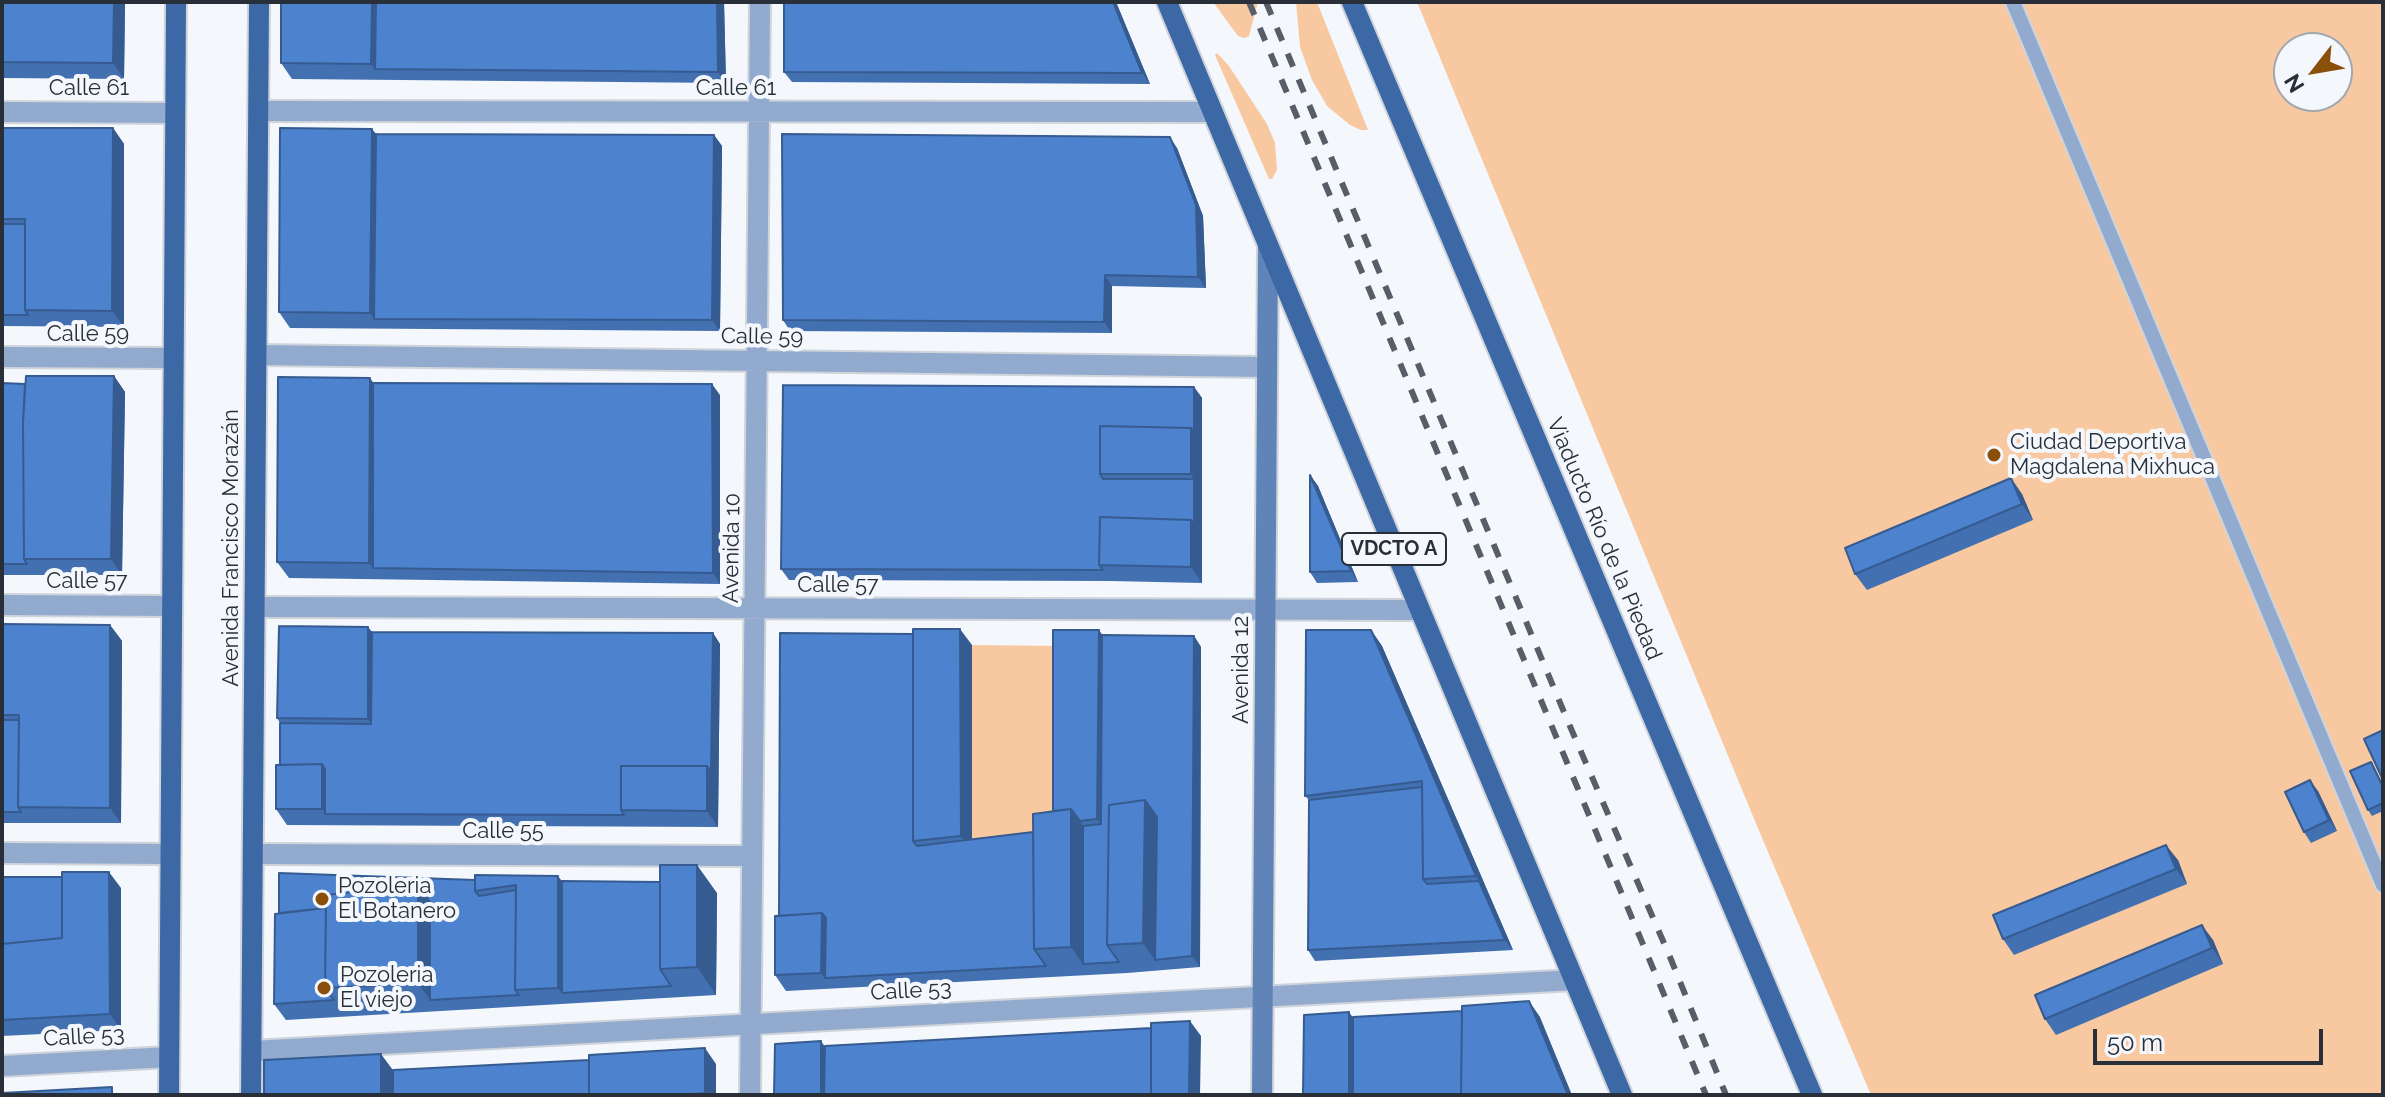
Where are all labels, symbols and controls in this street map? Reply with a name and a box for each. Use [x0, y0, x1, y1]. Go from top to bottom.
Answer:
north arrow [2273, 32, 2353, 112]
text: N [2279, 69, 2310, 97]
street label: Calle 61 [49, 75, 129, 101]
street label: Calle 61 [696, 75, 776, 101]
street label: Calle 59 [47, 321, 129, 347]
street label: Calle 59 [721, 323, 803, 351]
street label: Avenida Francisco Morazán [218, 409, 244, 687]
street label: Viaducto Río de la Piedad [1541, 414, 1667, 664]
place label: Ciudad Deportiva Magdalena Mixhuca [2010, 429, 2215, 480]
marker: Ciudad Deportiva Magdalena Mixhuca [1985, 446, 2003, 464]
street label: Avenida 10 [718, 493, 746, 603]
road number: VDCTO A [1342, 533, 1446, 565]
street label: Calle 57 [46, 568, 128, 594]
street label: Calle 57 [797, 572, 879, 598]
street label: Avenida 12 [1228, 616, 1254, 724]
street label: Calle 55 [462, 818, 544, 844]
place label: Pozoleria El Botanero [338, 873, 456, 924]
marker: Pozoleria El Botanero [313, 890, 331, 908]
place label: Pozoleria El viejo [340, 962, 433, 1014]
street label: Calle 53 [870, 976, 952, 1006]
marker: Pozoleria El viejo [315, 979, 333, 997]
scale bar [2097, 1013, 2327, 1063]
street label: Calle 53 [43, 1022, 125, 1052]
text: 50 m [2107, 1028, 2163, 1057]

